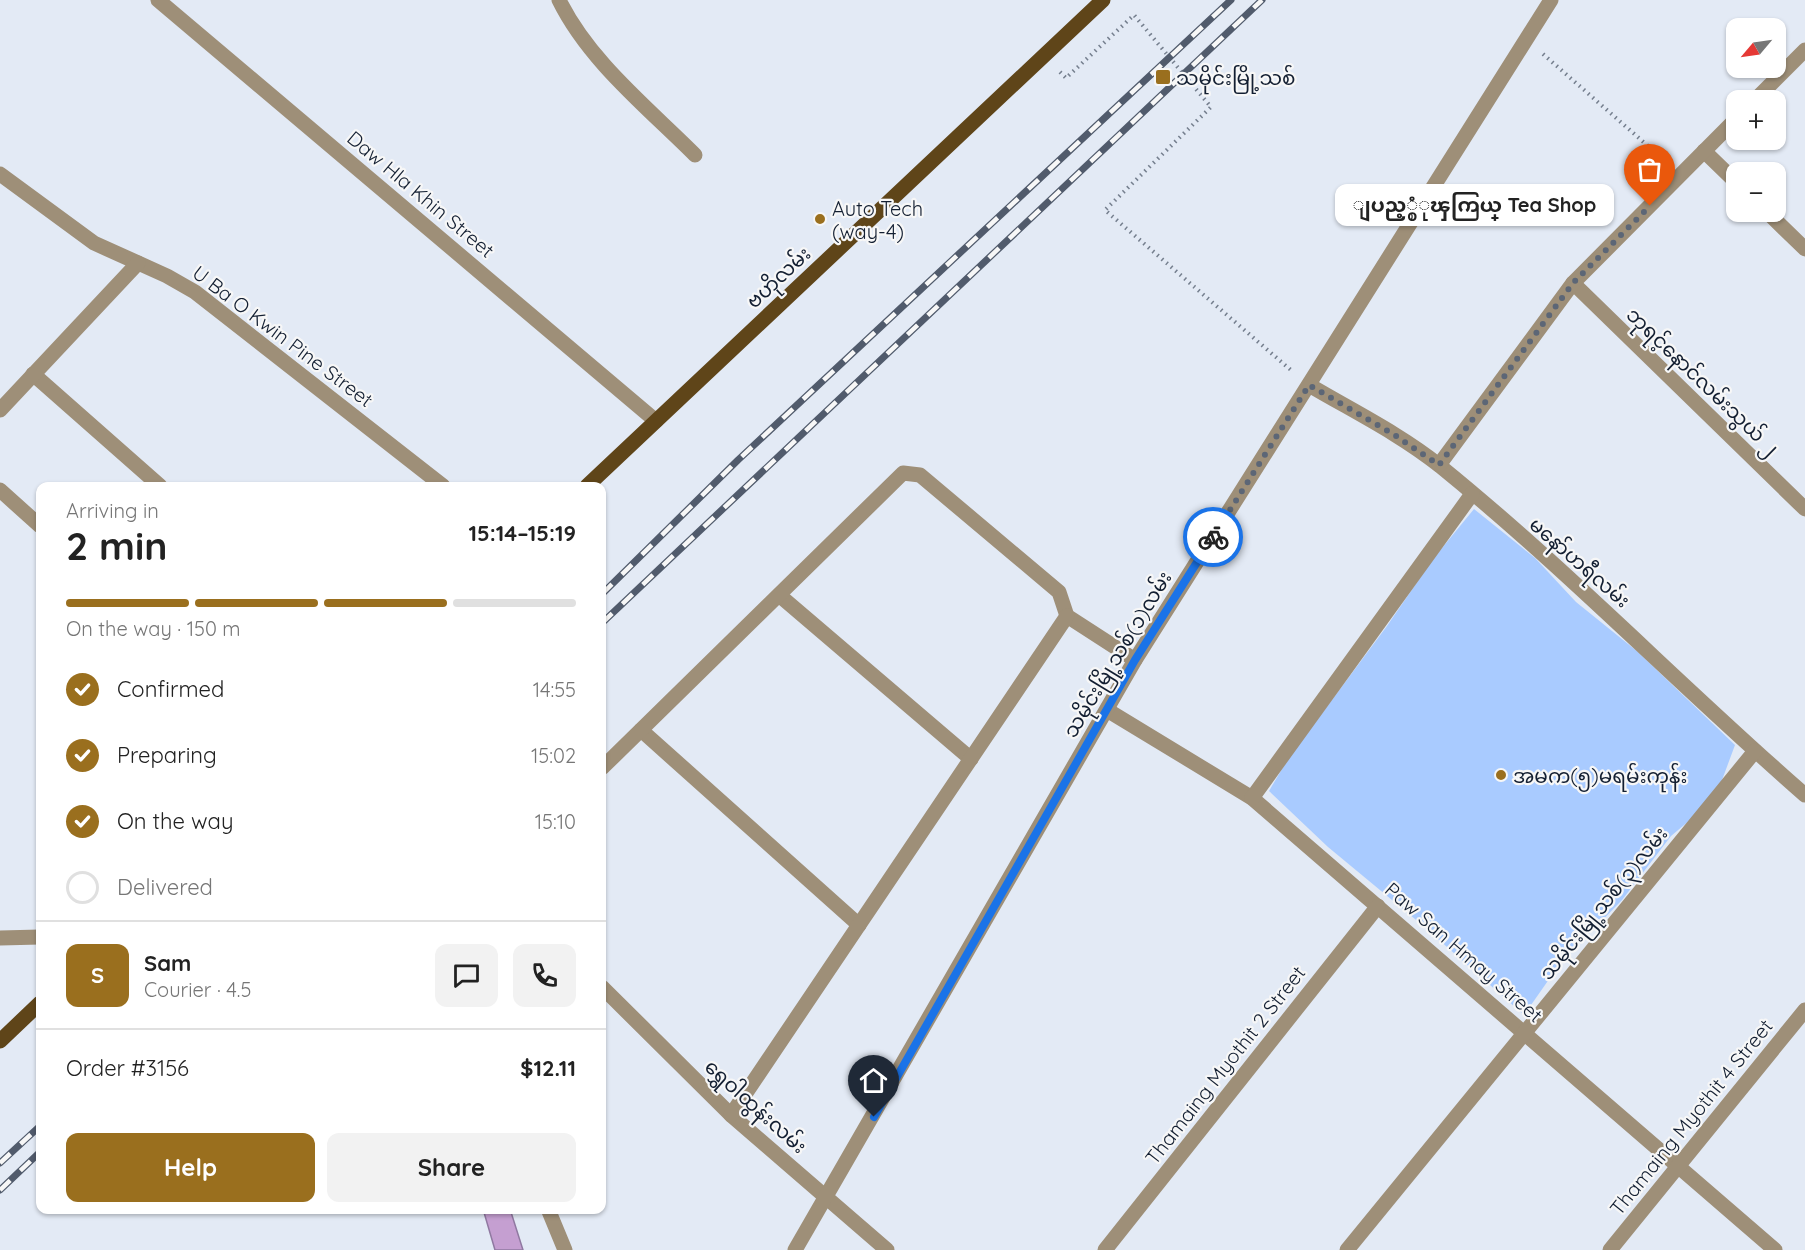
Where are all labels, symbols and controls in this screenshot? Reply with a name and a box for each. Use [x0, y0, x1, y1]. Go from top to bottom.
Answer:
north arrow [1726, 18, 1786, 78]
map controls [1726, 18, 1786, 222]
place label: သမိုင်းမြို့သစ် [1176, 64, 1295, 95]
marker: သမိုင်းမြို့သစ် [1154, 68, 1172, 86]
button: + [1726, 90, 1786, 150]
street label: Daw Hla Khin Street [342, 125, 500, 263]
pin [1624, 144, 1675, 206]
icon: bag [1633, 153, 1666, 186]
button: − [1726, 162, 1786, 222]
callout: ျပည့္စံုၾကြယ္ Tea Shop [1335, 185, 1614, 227]
text: ျပည့္စံုၾကြယ္ Tea Shop [1353, 192, 1596, 217]
place label: Auto Tech (way-4) [832, 196, 923, 244]
marker: Auto Tech (way-4) [813, 212, 827, 226]
street label: ဗဟိုလမ်း [740, 240, 819, 317]
street label: U Ba O Kwin Pine Street [188, 260, 378, 412]
street label: ဘုရင့်နောင်လမ်းသွယ် ၂ [1618, 301, 1785, 464]
text: Arriving in [66, 498, 159, 523]
courier [1183, 507, 1243, 567]
street label: မနော်ဟရီလမ်း [1522, 511, 1636, 616]
text: 15:14–15:19 [469, 519, 576, 547]
text: 2 min [66, 521, 168, 570]
icon: bike [1197, 521, 1230, 554]
street label: သမိုင်းမြို့သစ်(၁)လမ်း [1057, 566, 1181, 744]
text: On the way · 150 m [66, 616, 241, 641]
icon: check [66, 673, 99, 706]
text: Confirmed [117, 675, 224, 703]
text: 14:55 [533, 677, 576, 702]
icon: check [66, 739, 99, 772]
text: Preparing [117, 741, 217, 769]
text: 15:02 [531, 743, 576, 768]
place label: အမက(၅)မရမ်းကုန်း [1513, 762, 1687, 793]
marker: အမက(၅)မရမ်းကုန်း [1494, 768, 1508, 782]
icon: check [66, 805, 99, 838]
text: On the way [117, 807, 233, 835]
text: 15:10 [535, 809, 576, 834]
street label: သမိုင်းမြို့သစ်(၃)လမ်း [1533, 821, 1676, 988]
text: Delivered [117, 873, 213, 901]
street label: Paw San Hmay Street [1380, 877, 1548, 1027]
button: chat [435, 944, 498, 1007]
button: phone [513, 944, 576, 1007]
text: Sam [144, 949, 191, 977]
street label: Thamaing Myothit 2 Street [1140, 960, 1311, 1169]
text: S [91, 961, 104, 989]
text: Courier · 4.5 [144, 977, 251, 1002]
street label: Thamaing Myothit 4 Street [1604, 1014, 1778, 1220]
street label: ရွှေဝါထွန်းလမ်း [697, 1053, 813, 1161]
text: Order #3156 [66, 1054, 189, 1082]
text: $12.11 [520, 1054, 576, 1082]
pin [848, 1055, 899, 1117]
icon: home [857, 1064, 890, 1097]
button: Help [66, 1133, 315, 1202]
button: Share [327, 1133, 576, 1202]

